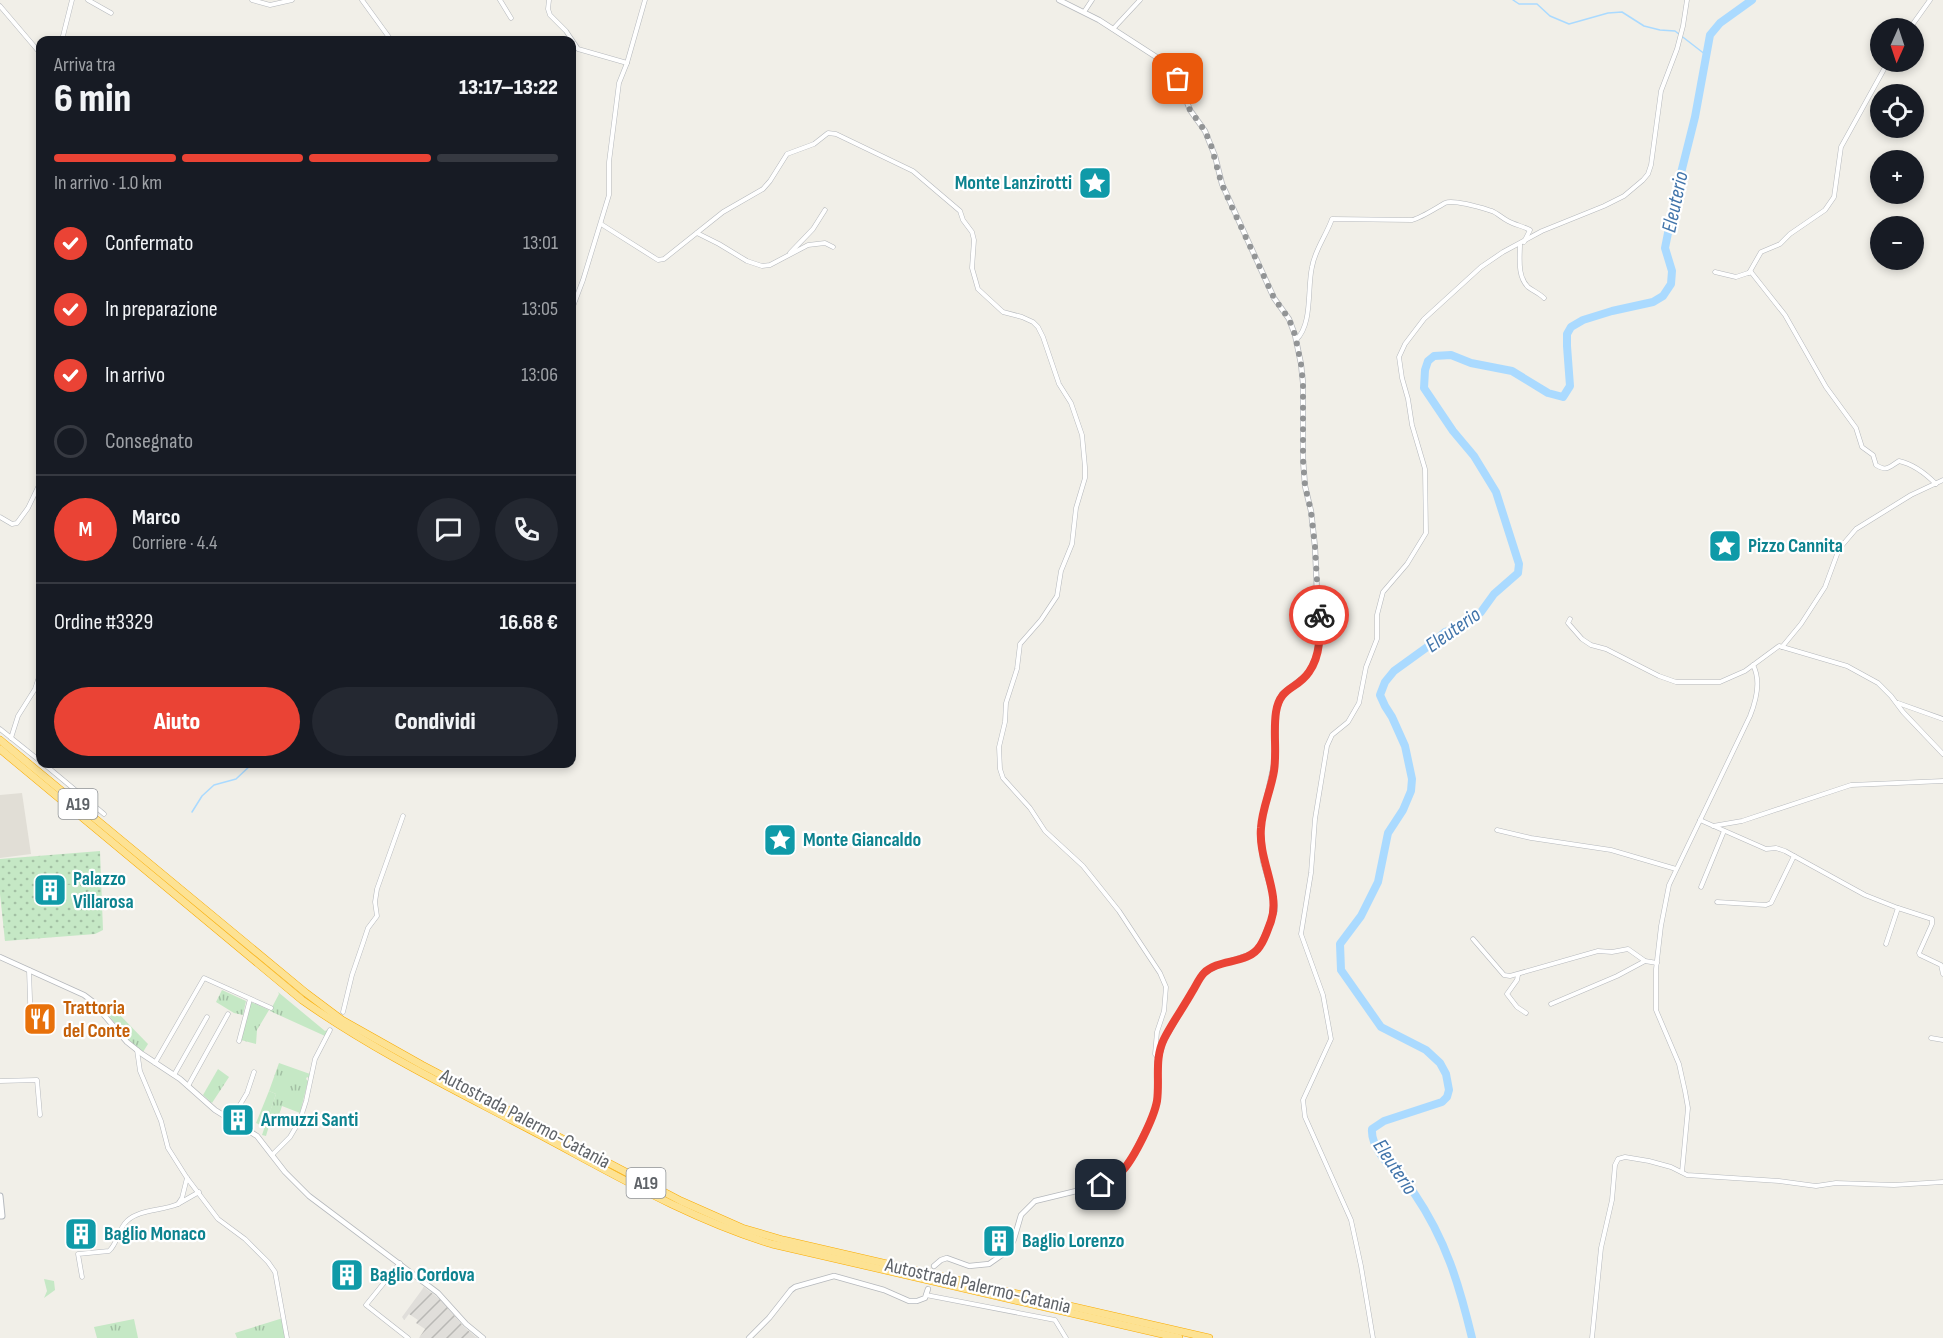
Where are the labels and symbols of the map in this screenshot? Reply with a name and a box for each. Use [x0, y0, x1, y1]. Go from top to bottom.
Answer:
north arrow [1870, 18, 1924, 72]
pin [1152, 53, 1203, 104]
place icon: Monte Lanzirotti [1077, 165, 1113, 201]
water label: Eleuterio [1656, 169, 1694, 235]
place label: Monte Lanzirotti [955, 171, 1072, 195]
place icon: Pizzo Cannita [1707, 528, 1743, 564]
place label: Pizzo Cannita [1748, 534, 1843, 558]
courier [1289, 585, 1349, 645]
water label: Eleuterio [1421, 602, 1486, 658]
road number: A19 [58, 789, 98, 819]
place icon: Monte Giancaldo [762, 822, 798, 858]
place label: Monte Giancaldo [803, 828, 921, 852]
place label: Palazzo Villarosa [73, 867, 134, 914]
building icon: Palazzo Villarosa [32, 872, 68, 908]
place label: Trattoria del Conte [63, 996, 130, 1043]
restaurant icon: Trattoria del Conte [22, 1001, 58, 1037]
street label: Autostrada Palermo-Catania [435, 1063, 614, 1174]
building icon: Armuzzi Santi [220, 1102, 256, 1138]
place label: Armuzzi Santi [260, 1108, 358, 1132]
water label: Eleuterio [1367, 1134, 1423, 1200]
pin [1075, 1159, 1126, 1210]
road number: A19 [626, 1168, 666, 1198]
building icon: Baglio Monaco [63, 1216, 99, 1252]
place label: Baglio Monaco [104, 1222, 206, 1246]
building icon: Baglio Lorenzo [981, 1223, 1017, 1259]
place label: Baglio Lorenzo [1022, 1229, 1124, 1253]
street label: Autostrada Palermo-Catania [882, 1253, 1073, 1319]
building icon: Baglio Cordova [329, 1257, 365, 1293]
place label: Baglio Cordova [370, 1263, 475, 1287]

